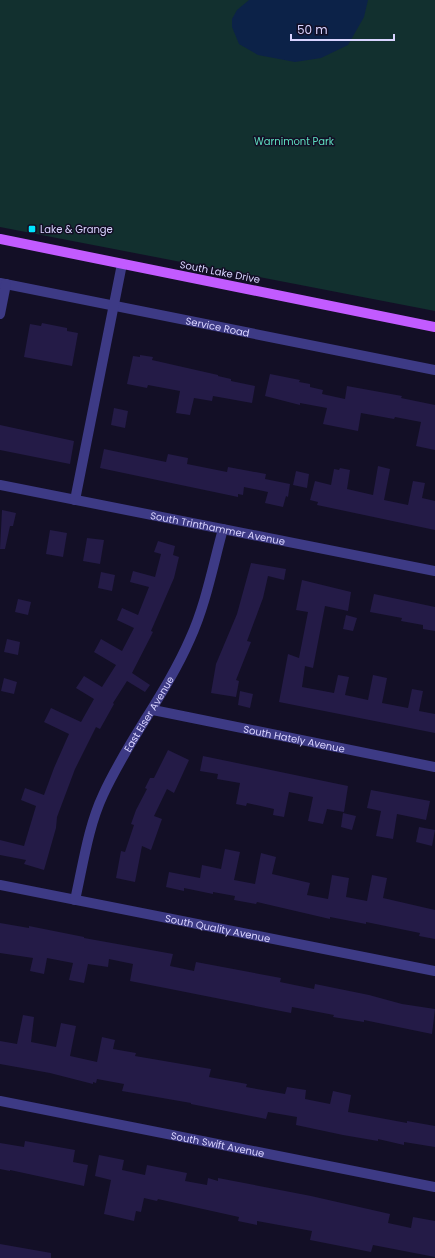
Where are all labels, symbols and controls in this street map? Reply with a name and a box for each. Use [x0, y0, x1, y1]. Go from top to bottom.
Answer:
scale bar [291, 16, 394, 42]
text: 50 m [297, 21, 328, 38]
park label: Warnimont Park [254, 134, 335, 149]
place label: Lake & Grange [40, 222, 113, 237]
marker: Lake & Grange [27, 224, 37, 234]
street label: South Lake Drive [179, 257, 261, 287]
street label: Service Road [184, 313, 251, 340]
street label: South Trinthammer Avenue [149, 507, 286, 549]
street label: East Elser Avenue [120, 673, 177, 755]
street label: South Hately Avenue [242, 721, 346, 756]
street label: South Quality Avenue [164, 910, 272, 946]
street label: South Swift Avenue [170, 1127, 266, 1161]

